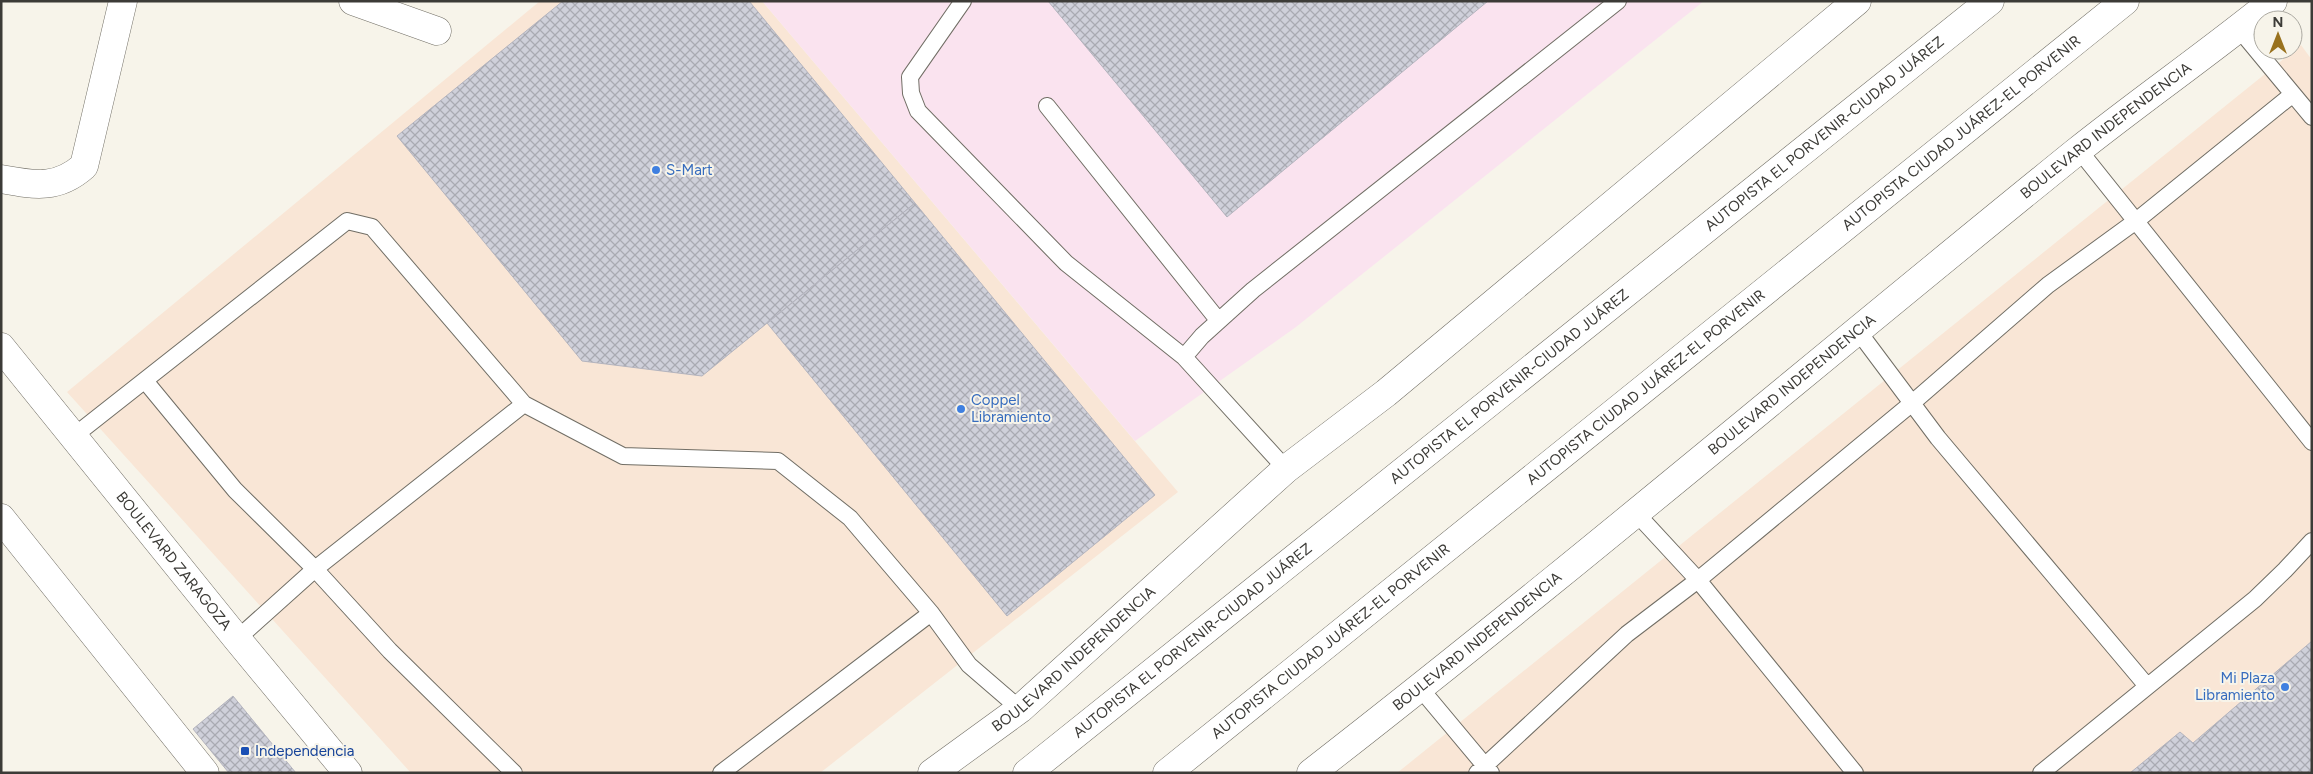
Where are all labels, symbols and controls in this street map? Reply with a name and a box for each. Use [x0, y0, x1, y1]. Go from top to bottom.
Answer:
north arrow [2253, 10, 2303, 60]
text: N [2273, 14, 2283, 31]
street label: AUTOPISTA CIUDAD JUÁREZ-EL PORVENIR [1838, 32, 2084, 234]
street label: AUTOPISTA EL PORVENIR-CIUDAD JUÁREZ [1701, 33, 1947, 235]
street label: BOULEVARD INDEPENDENCIA [2017, 59, 2195, 202]
place label: S-Mart [666, 161, 713, 179]
marker: S-Mart [650, 164, 662, 176]
street label: AUTOPISTA EL PORVENIR-CIUDAD JUÁREZ [1386, 285, 1632, 488]
street label: AUTOPISTA CIUDAD JUÁREZ-EL PORVENIR [1523, 286, 1769, 489]
street label: BOULEVARD INDEPENDENCIA [1704, 311, 1879, 459]
place label: Coppel Libramiento [971, 391, 1051, 426]
marker: Coppel Libramiento [955, 403, 967, 415]
street label: BOULEVARD ZARAGOZA [112, 488, 235, 634]
street label: AUTOPISTA EL PORVENIR-CIUDAD JUÁREZ [1069, 539, 1315, 742]
street label: AUTOPISTA CIUDAD JUÁREZ-EL PORVENIR [1208, 540, 1453, 743]
street label: BOULEVARD INDEPENDENCIA [1389, 568, 1565, 714]
street label: BOULEVARD INDEPENDENCIA [988, 582, 1159, 735]
place label: Mi Plaza Libramiento [2195, 669, 2275, 704]
marker: Mi Plaza Libramiento [2279, 681, 2291, 693]
place label: Independencia [255, 742, 354, 760]
marker: Independencia [239, 745, 251, 757]

